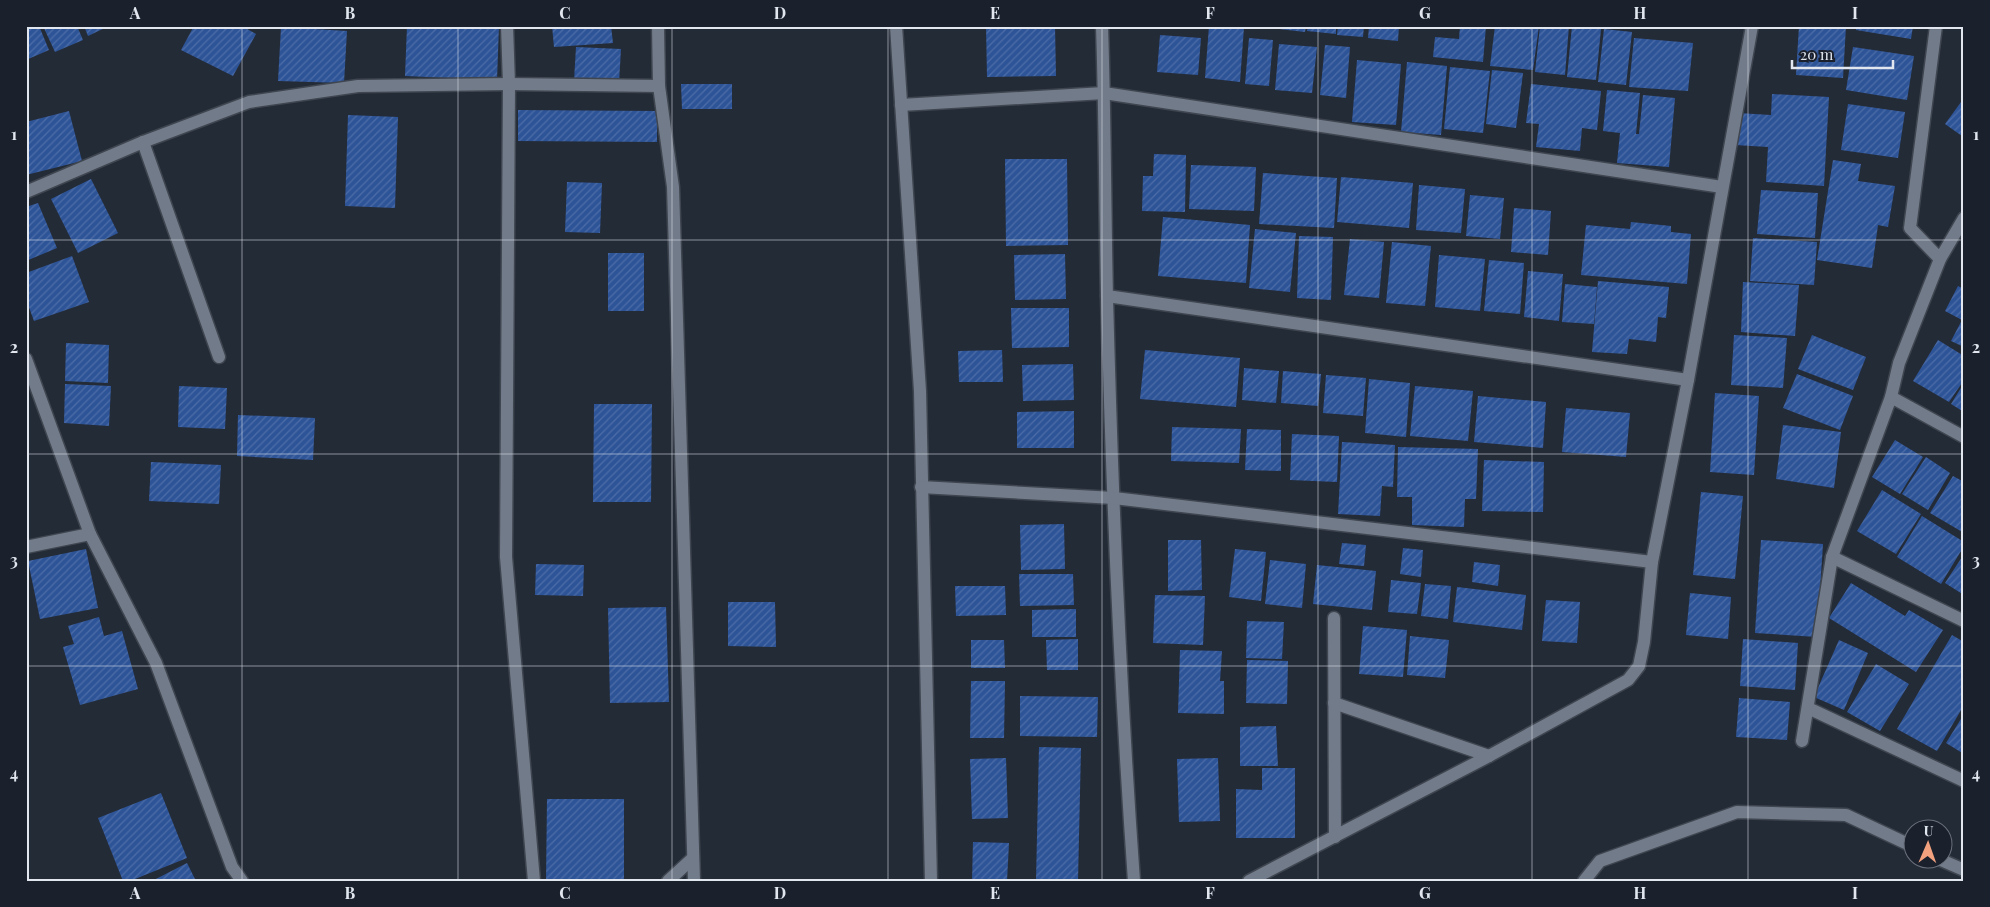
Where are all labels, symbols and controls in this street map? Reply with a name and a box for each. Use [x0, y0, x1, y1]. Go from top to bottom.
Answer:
text: A [129, 2, 141, 23]
text: B [345, 2, 356, 23]
text: C [559, 2, 571, 23]
text: D [774, 2, 786, 23]
text: E [990, 2, 1000, 23]
text: F [1205, 2, 1215, 23]
text: G [1419, 2, 1431, 23]
text: H [1634, 2, 1647, 23]
text: I [1852, 2, 1858, 23]
scale bar [1792, 38, 1894, 70]
text: 20 m [1800, 44, 1834, 64]
text: 1 [11, 123, 17, 144]
text: 1 [1973, 123, 1979, 144]
text: 2 [10, 336, 18, 357]
text: 2 [1972, 336, 1980, 357]
text: 3 [10, 549, 18, 570]
text: 3 [1972, 549, 1980, 570]
text: 4 [10, 762, 18, 783]
text: 4 [1972, 762, 1980, 783]
north arrow [1902, 820, 1952, 870]
text: U [1923, 821, 1934, 840]
text: A [129, 882, 141, 903]
text: B [345, 882, 356, 903]
text: C [559, 882, 571, 903]
text: D [774, 882, 786, 903]
text: E [990, 882, 1000, 903]
text: F [1205, 882, 1215, 903]
text: G [1419, 882, 1431, 903]
text: H [1634, 882, 1647, 903]
text: I [1852, 882, 1858, 903]

